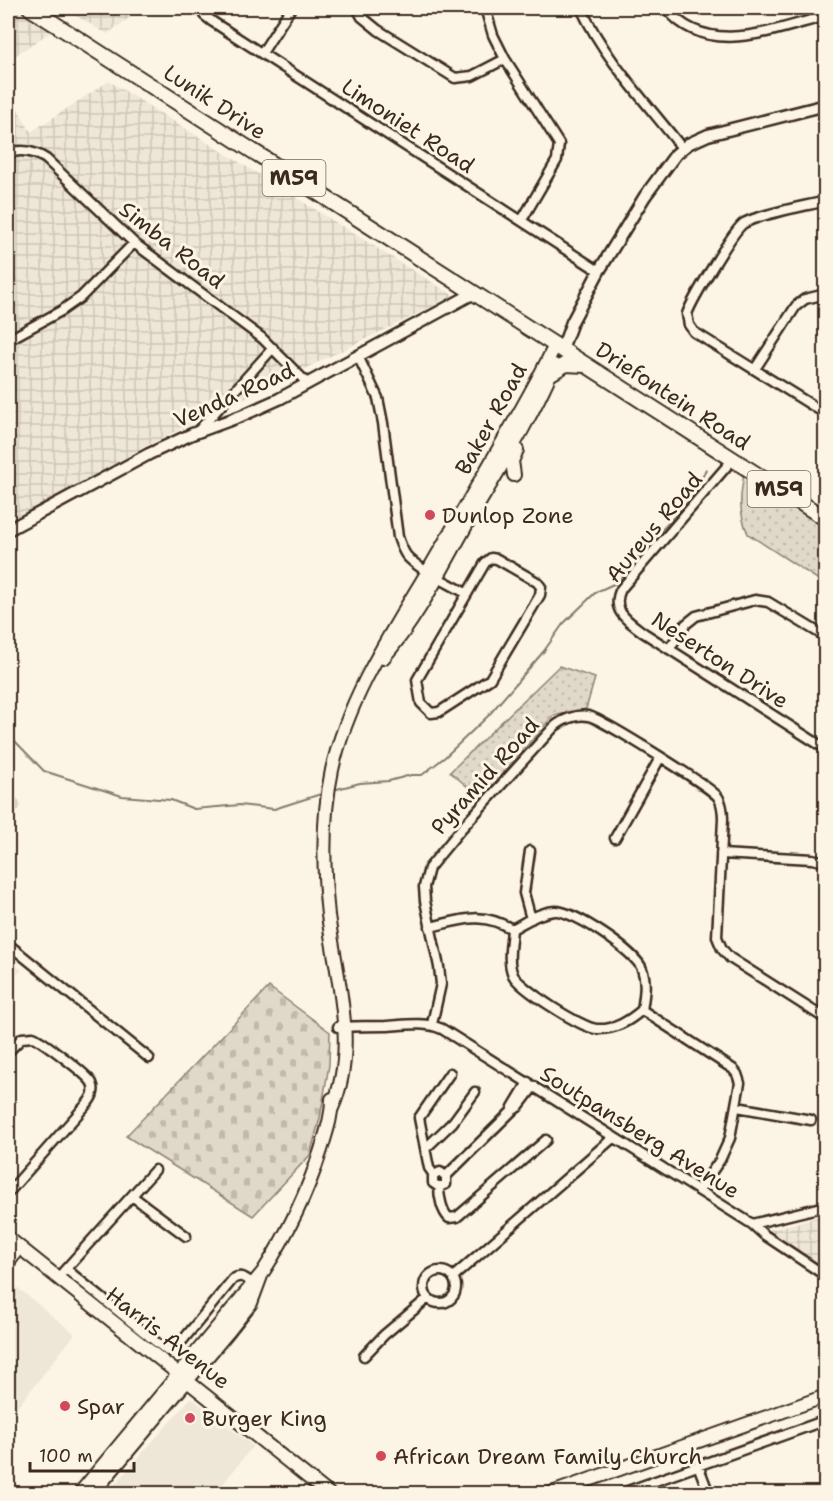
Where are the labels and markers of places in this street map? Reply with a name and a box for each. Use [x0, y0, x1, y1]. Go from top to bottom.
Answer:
place label: Dunlop Zone [442, 501, 574, 530]
marker: Dunlop Zone [423, 508, 437, 522]
place label: Spar [77, 1392, 125, 1421]
marker: Spar [58, 1399, 72, 1413]
place label: Burger King [202, 1404, 327, 1433]
marker: Burger King [183, 1411, 197, 1425]
place label: African Dream Family Church [393, 1442, 702, 1471]
marker: African Dream Family Church [374, 1449, 388, 1463]

